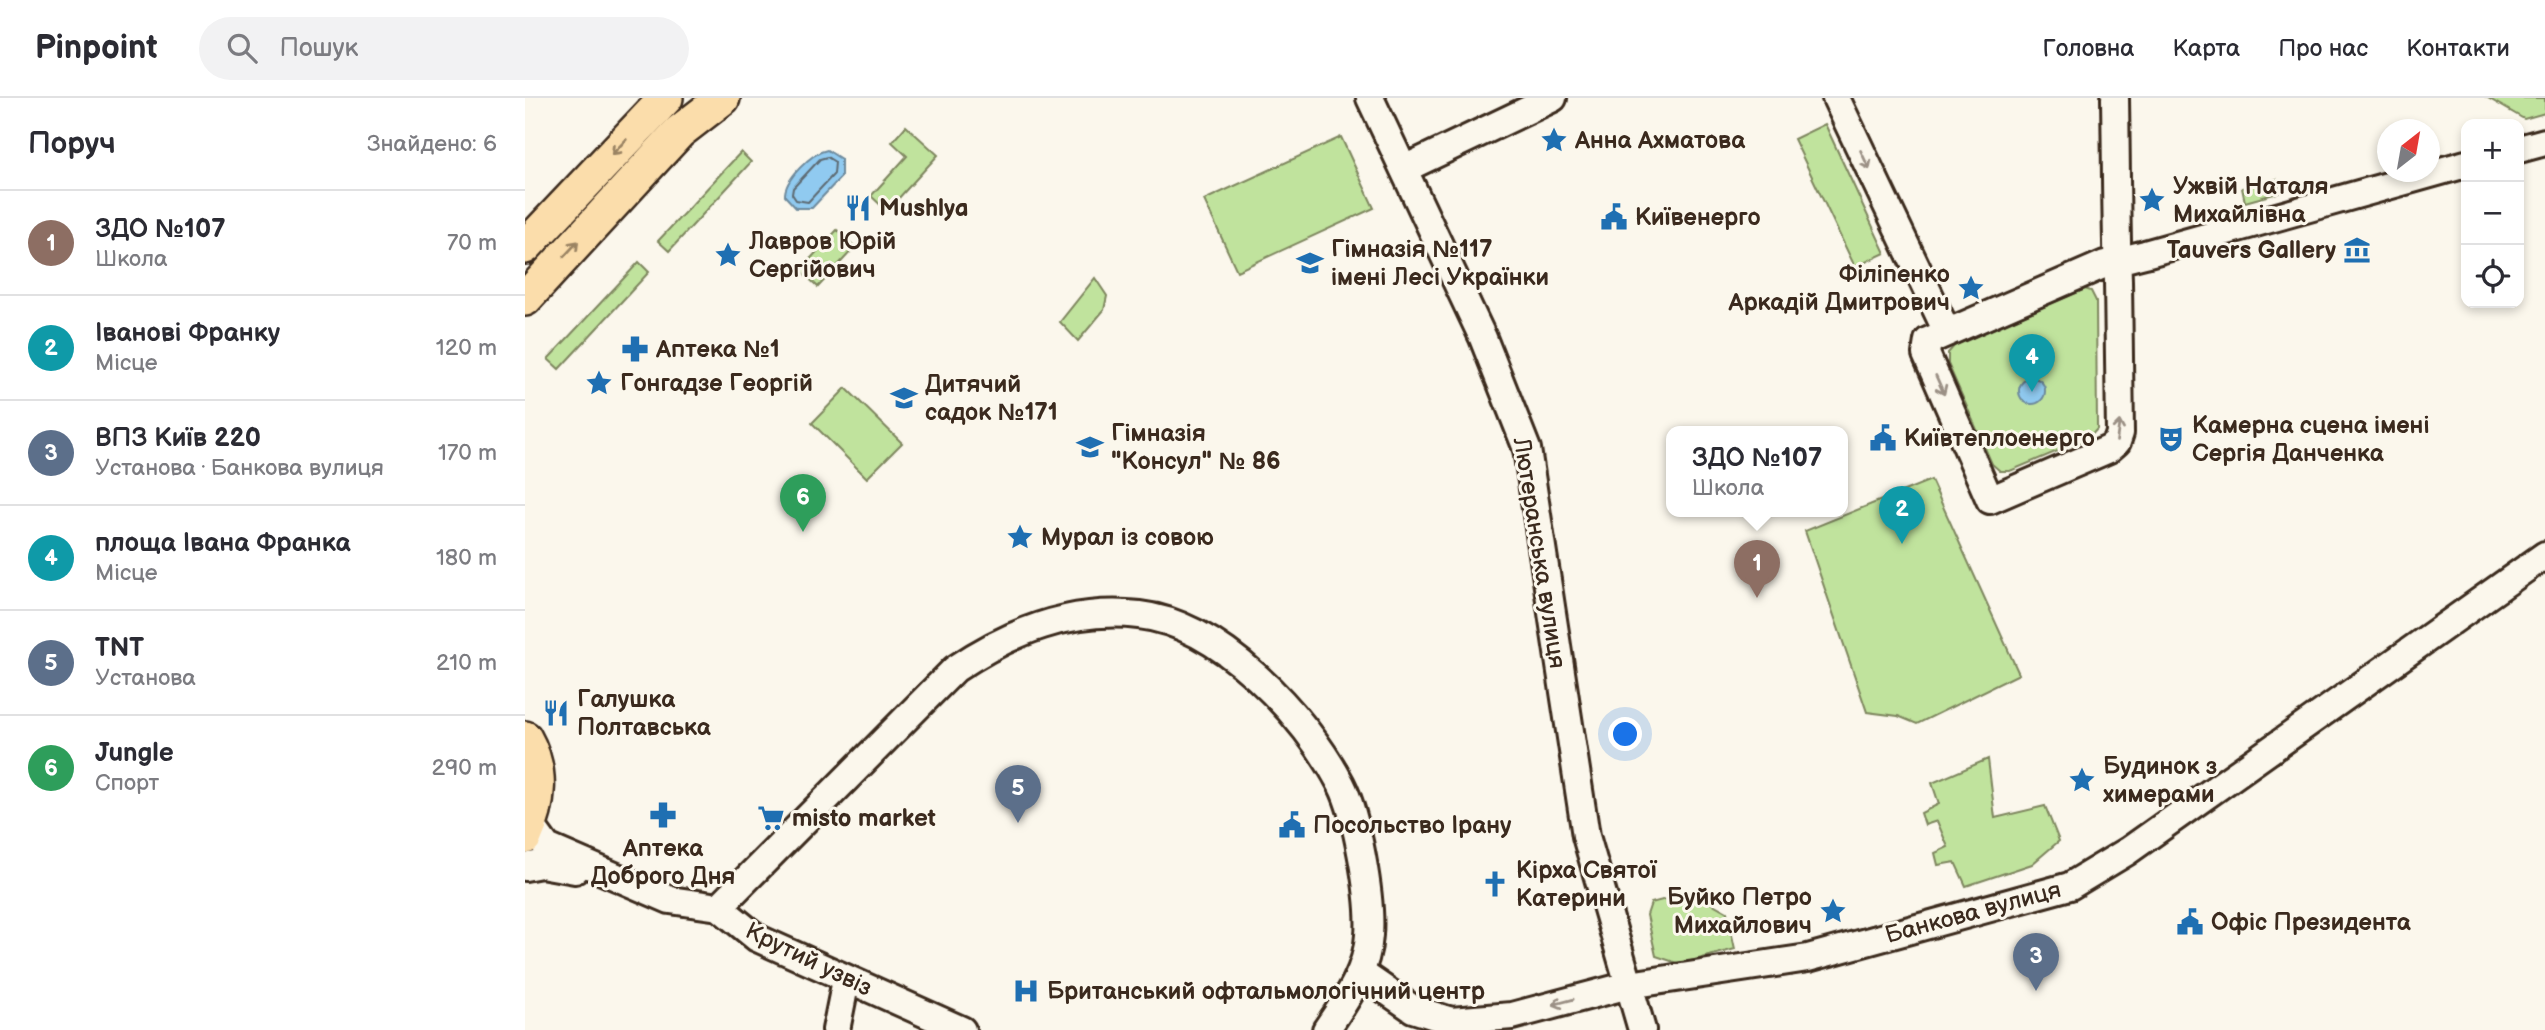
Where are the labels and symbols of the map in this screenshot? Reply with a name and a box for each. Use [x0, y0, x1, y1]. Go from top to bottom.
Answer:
north arrow [2377, 119, 2440, 182]
place icon: Анна Ахматова [1539, 125, 1569, 155]
place label: Анна Ахматова [1574, 126, 1746, 155]
one-way arrow [611, 139, 628, 156]
one-way arrow [1859, 149, 1872, 170]
place label: Ужвій Наталя Михайлівна [2173, 172, 2329, 229]
place icon: Ужвій Наталя Михайлівна [2137, 185, 2167, 215]
restaurant icon: Mushlya [843, 193, 873, 223]
place label: Mushlya [879, 194, 969, 223]
public building icon: Київенерго [1599, 202, 1629, 232]
place label: Київенерго [1635, 203, 1761, 232]
place label: Лавров Юрій Сергійович [748, 227, 896, 284]
place label: Гімназія №117 імені Лесі Українки [1331, 235, 1549, 292]
museum icon: Tauvers Gallery [2342, 235, 2372, 265]
place label: Tauvers Gallery [2167, 236, 2336, 265]
place icon: Лавров Юрій Сергійович [713, 240, 743, 270]
one-way arrow [563, 241, 580, 258]
school or university icon: Гімназія №117 імені Лесі Українки [1295, 248, 1325, 278]
place label: Філіпенко Аркадій Дмитрович [1727, 260, 1950, 317]
place icon: Філіпенко Аркадій Дмитрович [1956, 273, 1986, 303]
pharmacy icon: Аптека №1 [620, 334, 650, 364]
pin: 4 [2009, 334, 2055, 392]
place label: Аптека №1 [655, 335, 780, 364]
place icon: Гонгадзе Георгій [584, 368, 614, 398]
place label: Гонгадзе Георгій [620, 369, 813, 398]
place label: Дитячий садок №171 [925, 370, 1058, 427]
one-way arrow [1934, 374, 1947, 395]
school or university icon: Дитячий садок №171 [889, 383, 919, 413]
place label: Камерна сцена імені Сергія Данченка [2192, 411, 2430, 468]
place label: Гімназія "Консул" № 86 [1111, 419, 1281, 476]
one-way arrow [2112, 420, 2125, 443]
public building icon: Київтеплоенерго [1868, 423, 1898, 453]
place label: Київтеплоенерго [1904, 424, 2095, 453]
theatre icon: Камерна сцена імені Сергія Данченка [2156, 424, 2186, 454]
school or university icon: Гімназія "Консул" № 86 [1075, 432, 1105, 462]
street label: Лютеранська вулиця [1507, 435, 1572, 671]
pin: 6 [780, 474, 826, 532]
pin: 2 [1879, 486, 1925, 544]
place icon: Мурал із совою [1005, 522, 1035, 552]
place label: Мурал із совою [1041, 523, 1214, 552]
pin: 1 [1734, 540, 1780, 598]
place label: Галушка Полтавська [577, 685, 712, 742]
restaurant icon: Галушка Полтавська [541, 698, 571, 728]
your location [1608, 717, 1642, 751]
place label: Будинок з химерами [2103, 752, 2217, 809]
pin: 5 [995, 765, 1041, 823]
place icon: Будинок з химерами [2067, 765, 2097, 795]
pharmacy icon: Аптека Доброго Дня [648, 800, 678, 830]
supermarket icon: misto market [756, 803, 786, 833]
place label: misto market [792, 804, 936, 833]
public building icon: Посольство Ірану [1277, 810, 1307, 840]
place label: Посольство Ірану [1313, 811, 1512, 840]
place label: Аптека Доброго Дня [591, 834, 735, 891]
place label: Кірха Святої Катерини [1516, 856, 1658, 913]
church icon: Кірха Святої Катерини [1480, 869, 1510, 899]
street label: Банкова вулиця [1882, 875, 2064, 950]
place label: Буйко Петро Михайлович [1667, 883, 1812, 940]
place icon: Буйко Петро Михайлович [1818, 896, 1848, 926]
public building icon: Офіс Президента [2175, 907, 2205, 937]
place label: Офіс Президента [2211, 908, 2412, 937]
street label: Крутий узвіз [741, 916, 877, 1003]
pin: 3 [2013, 933, 2059, 991]
hospital icon: Британський офтальмологічний центр [1011, 976, 1041, 1006]
place label: Британський офтальмологічний центр [1047, 977, 1485, 1006]
one-way arrow [1553, 996, 1575, 1009]

